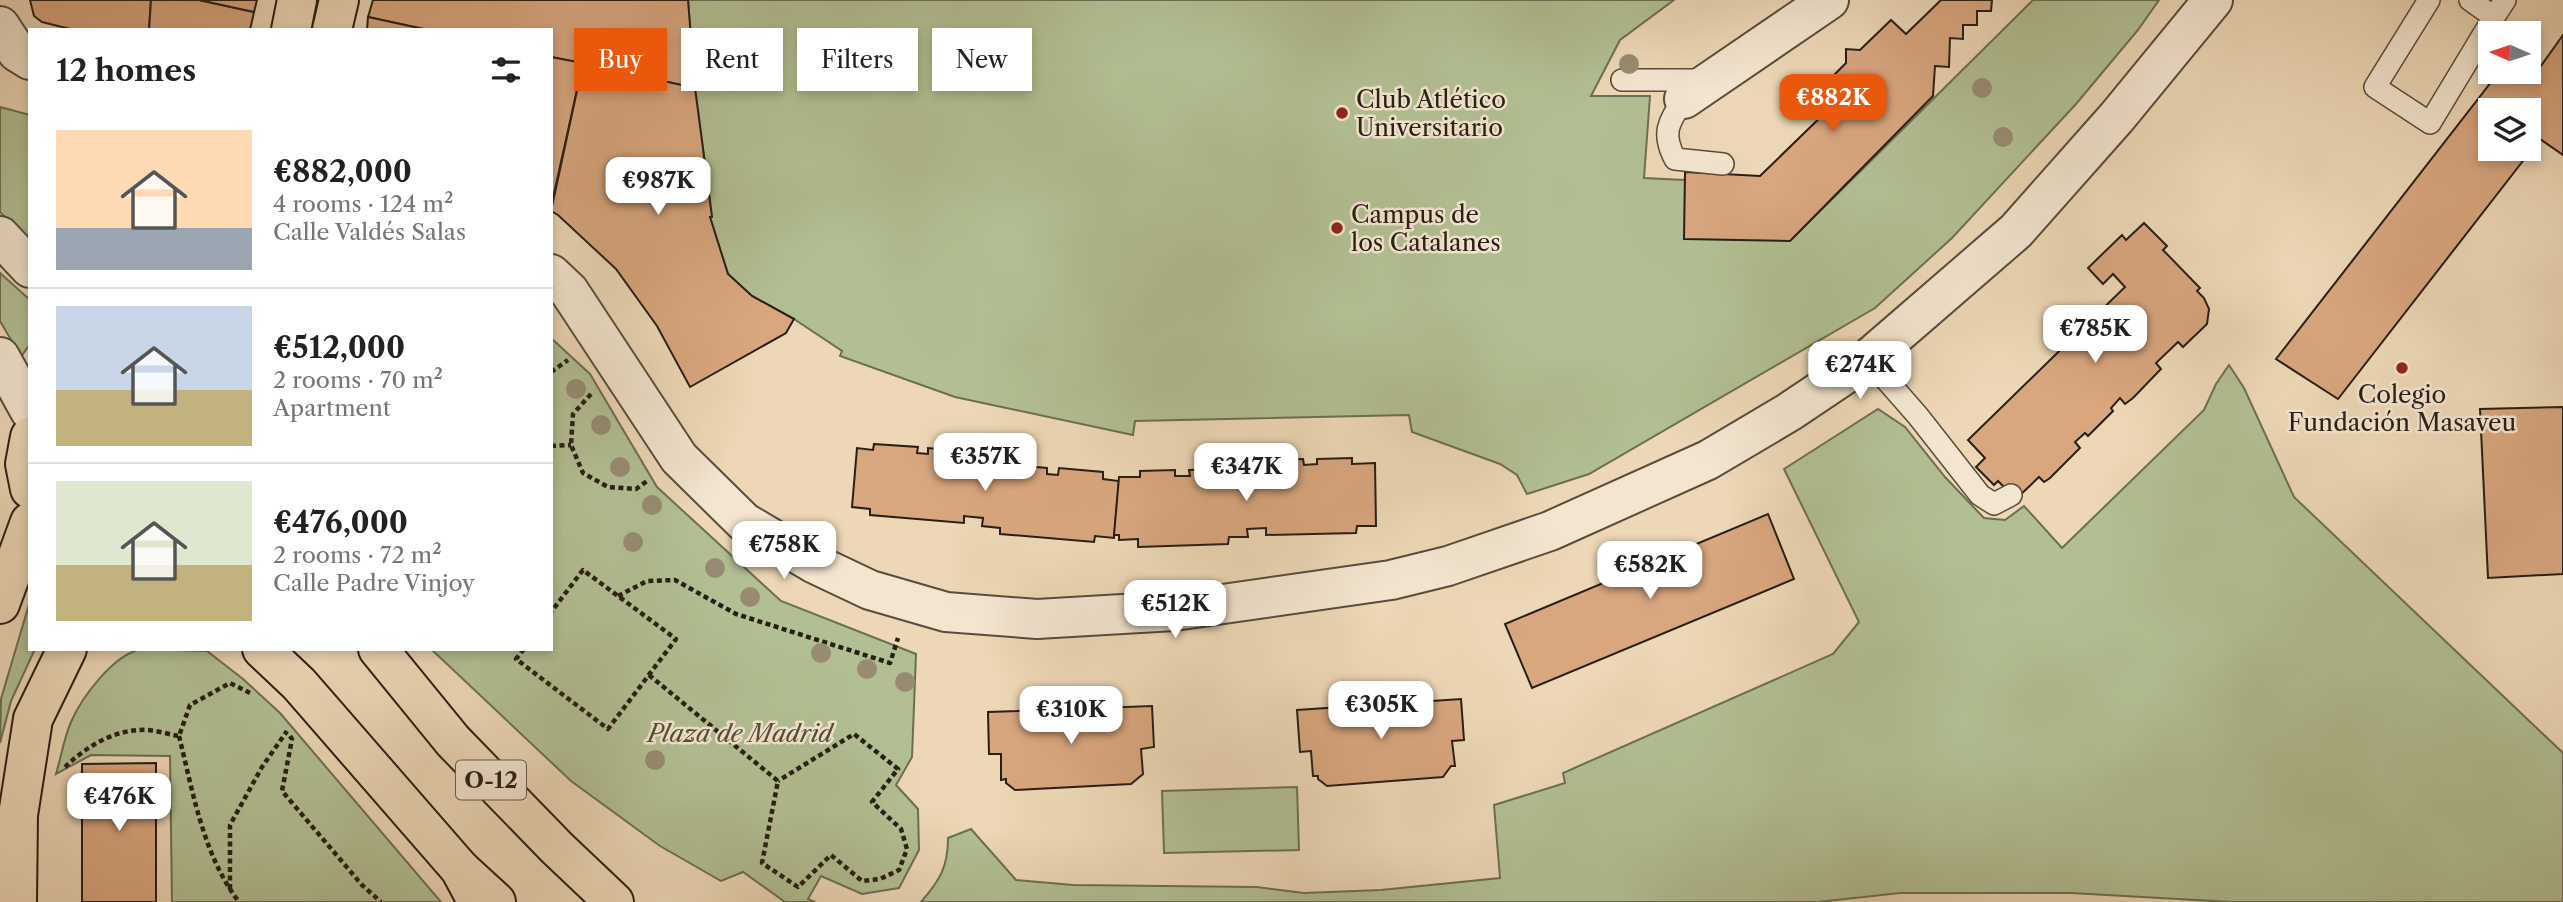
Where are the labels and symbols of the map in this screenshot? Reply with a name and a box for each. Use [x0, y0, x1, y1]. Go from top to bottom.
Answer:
north arrow [2478, 21, 2541, 84]
pin: €882K [1784, 74, 1882, 134]
place label: Club Atlético Universitario [1356, 85, 1506, 142]
marker: Club Atlético Universitario [1334, 105, 1350, 121]
pin: €987K [609, 158, 707, 217]
place label: Campus de los Catalanes [1351, 200, 1501, 257]
marker: Campus de los Catalanes [1329, 220, 1345, 236]
pin: €785K [2046, 306, 2144, 365]
pin: €274K [1811, 342, 1909, 401]
marker: Colegio Fundación Masaveu [2394, 360, 2410, 376]
place label: Colegio Fundación Masaveu [2288, 380, 2516, 437]
pin: €357K [936, 434, 1034, 493]
pin: €347K [1197, 444, 1295, 503]
pin: €758K [735, 522, 833, 581]
pin: €582K [1601, 542, 1699, 601]
pin: €512K [1126, 580, 1224, 640]
pin: €305K [1332, 682, 1430, 741]
pin: €310K [1022, 686, 1120, 746]
park label: Plaza de Madrid [645, 719, 835, 748]
road number: O-12 [456, 760, 526, 800]
pin: €476K [70, 774, 168, 833]

